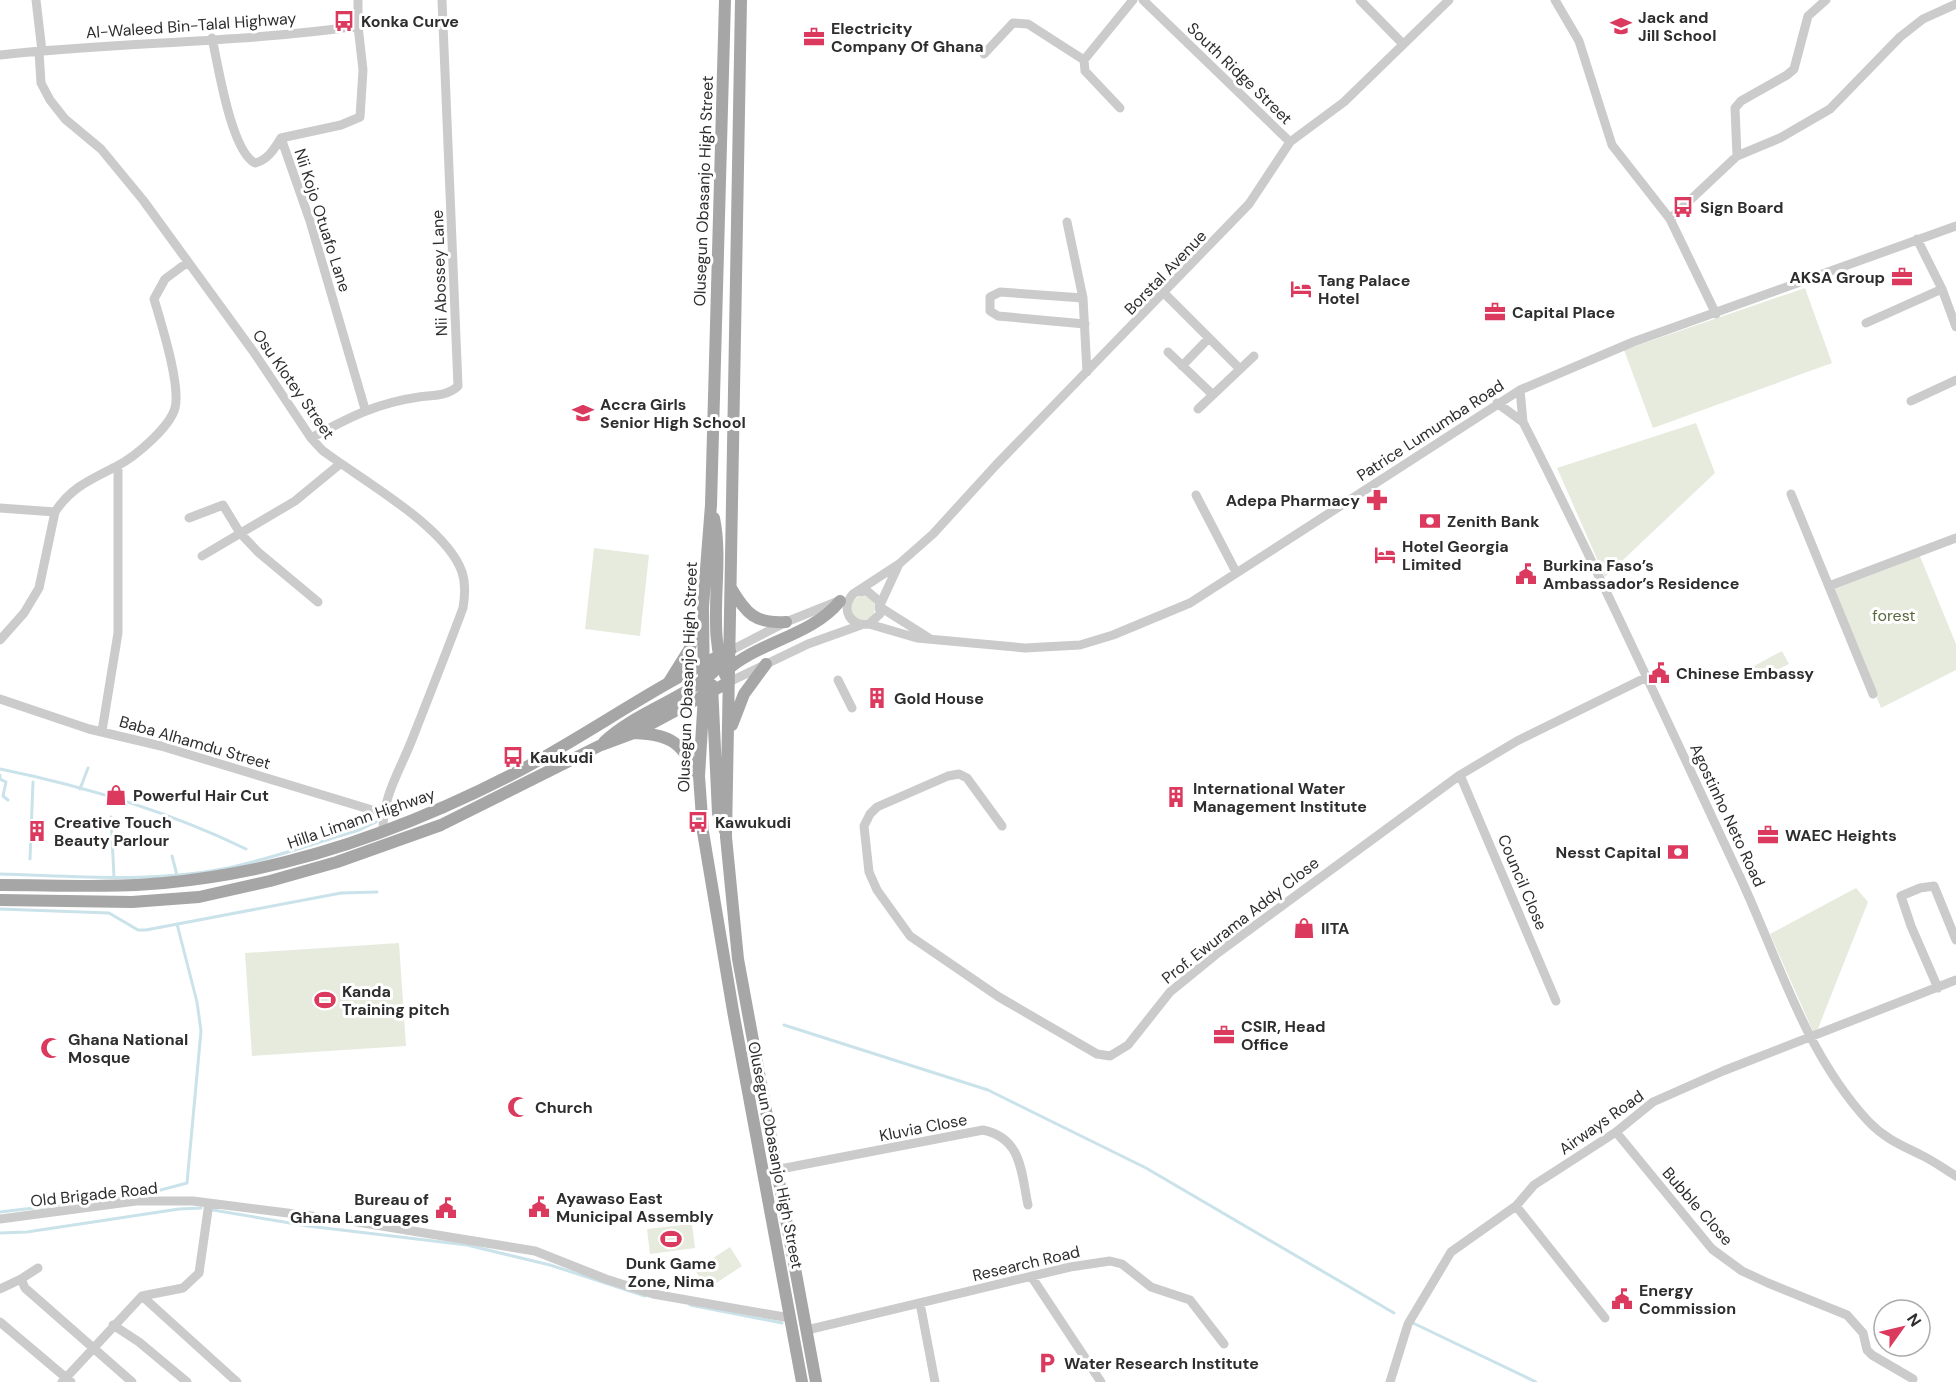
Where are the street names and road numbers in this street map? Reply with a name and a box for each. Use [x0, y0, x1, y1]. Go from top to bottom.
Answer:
street label: Al-Waleed Bin-Talal Highway [85, 8, 297, 43]
street label: South Ridge Street [1183, 18, 1297, 129]
street label: Olusegun Obasanjo High Street [689, 75, 718, 307]
street label: Nii Kojo Otuafo Lane [289, 146, 356, 295]
street label: Nii Abossey Lane [427, 209, 452, 337]
street label: Borstal Avenue [1120, 226, 1211, 319]
street label: Osu Klotey Street [248, 325, 339, 443]
street label: Patrice Lumumba Road [1353, 375, 1508, 486]
street label: Olusegun Obasanjo High Street [673, 561, 702, 793]
street label: Baba Alhamdu Street [117, 711, 273, 774]
street label: Agostinho Neto Road [1685, 740, 1770, 890]
street label: Hilla Limann Highway [285, 783, 438, 854]
street label: Council Close [1493, 831, 1552, 933]
street label: Prof. Ewurama Addy Close [1157, 852, 1323, 988]
street label: Olusegun Obasanjo High Street [743, 1040, 808, 1270]
street label: Airways Road [1555, 1085, 1648, 1159]
street label: Kluvia Close [877, 1109, 969, 1146]
street label: Bubble Close [1658, 1163, 1738, 1250]
street label: Old Brigade Road [29, 1177, 159, 1212]
street label: Research Road [970, 1241, 1082, 1286]

